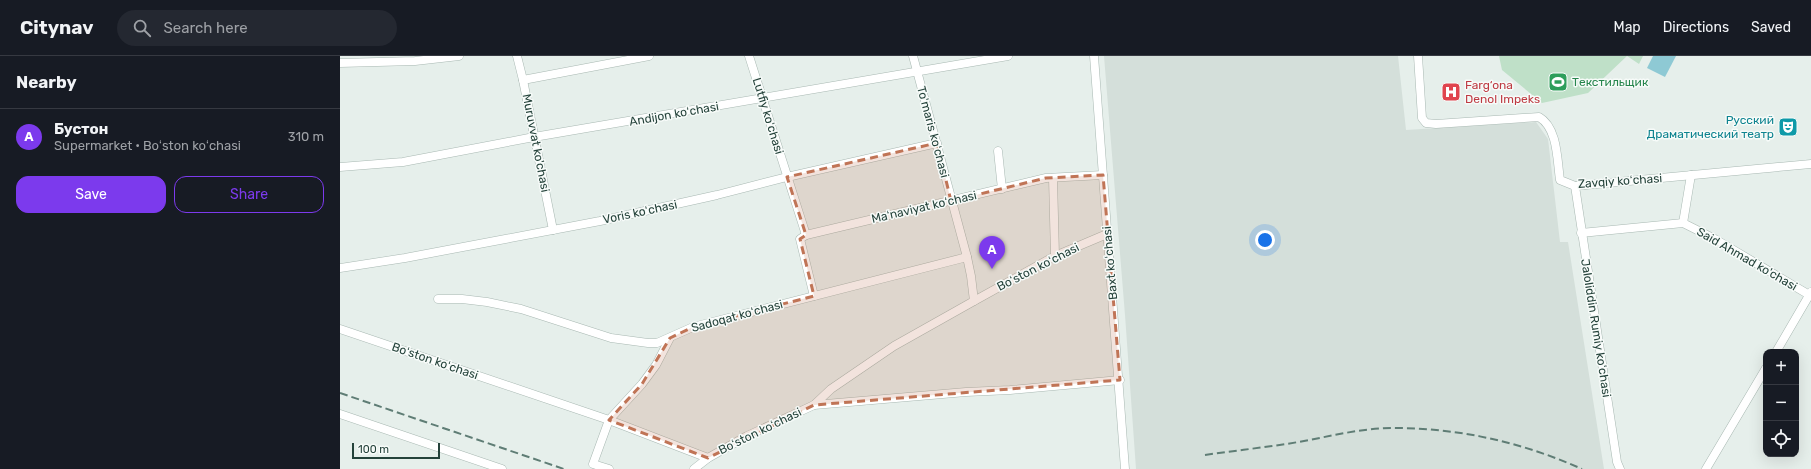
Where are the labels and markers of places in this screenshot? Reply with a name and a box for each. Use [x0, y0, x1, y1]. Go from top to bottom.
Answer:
sports icon: Текстильщик [1547, 71, 1569, 93]
place label: Текстильщик [1572, 75, 1649, 89]
place label: Farg‘ona Denol Impeks [1465, 78, 1540, 106]
hospital icon: Farg‘ona Denol Impeks [1440, 81, 1462, 103]
place label: Русский Драматический театр [1647, 113, 1774, 141]
theatre icon: Русский Драматический театр [1777, 116, 1799, 138]
pin: A [979, 236, 1005, 269]

